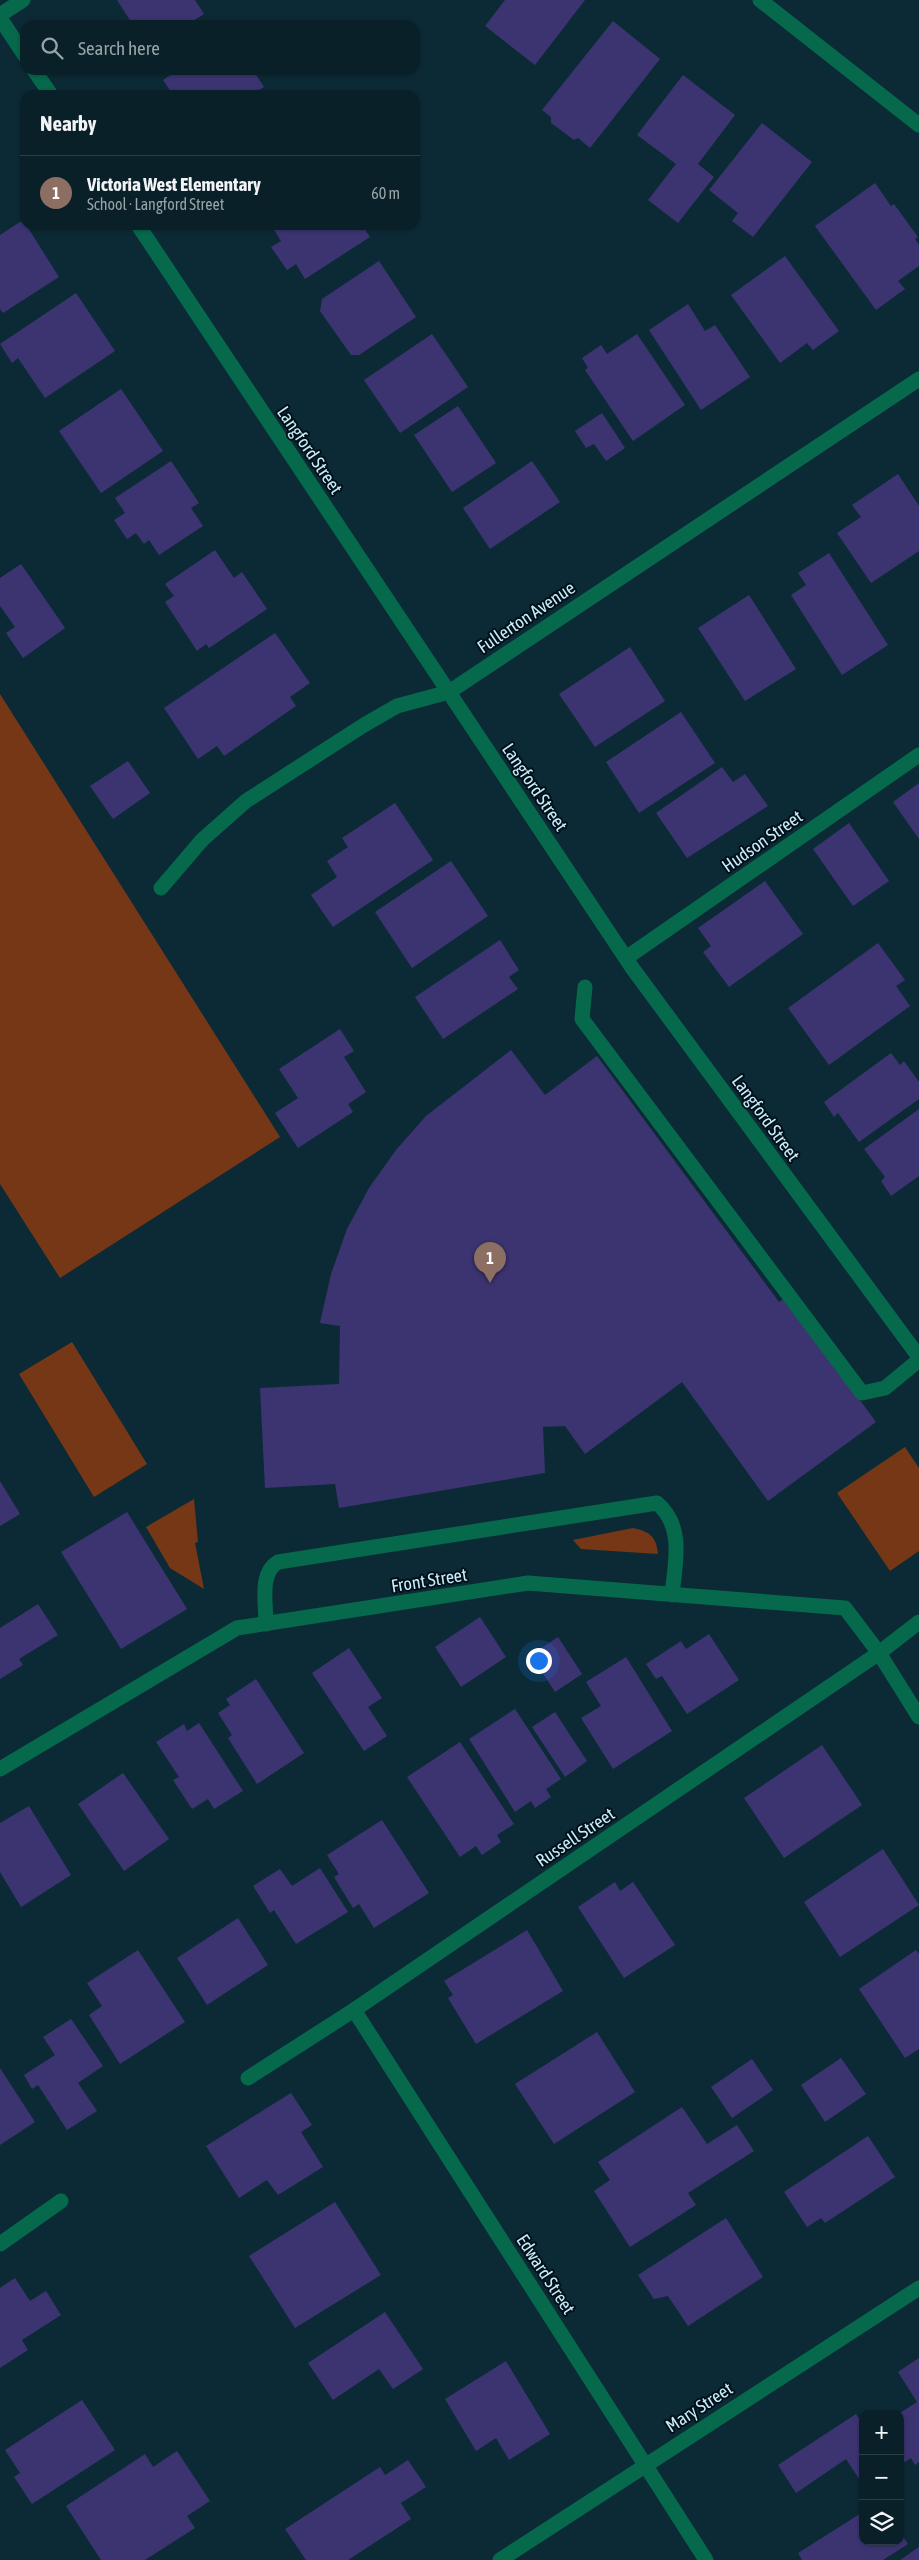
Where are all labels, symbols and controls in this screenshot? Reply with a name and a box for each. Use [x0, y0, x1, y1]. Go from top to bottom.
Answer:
search box [20, 20, 420, 75]
icon: search [38, 34, 66, 62]
text: Search here [78, 37, 160, 59]
text: Nearby [40, 111, 96, 135]
text: Victoria West Elementary [87, 173, 261, 195]
text: 1 [52, 184, 60, 202]
text: 60 m [371, 184, 400, 202]
text: School · Langford Street [87, 195, 224, 213]
street label: Langford Street [273, 402, 347, 498]
street label: Fullerton Avenue [473, 577, 579, 657]
street label: Langford Street [498, 739, 572, 835]
street label: Hudson Street [718, 806, 806, 876]
street label: Langford Street [728, 1071, 804, 1165]
pin: 1 [474, 1242, 506, 1283]
street label: Front Street [390, 1564, 468, 1596]
your location [526, 1648, 552, 1674]
street label: Russell Street [532, 1803, 618, 1871]
street label: Edward Street [512, 2230, 580, 2318]
street label: Mary Street [662, 2378, 736, 2436]
map controls [859, 2410, 904, 2545]
button: + [859, 2410, 904, 2455]
button: − [859, 2455, 904, 2500]
button: layers [859, 2500, 904, 2545]

